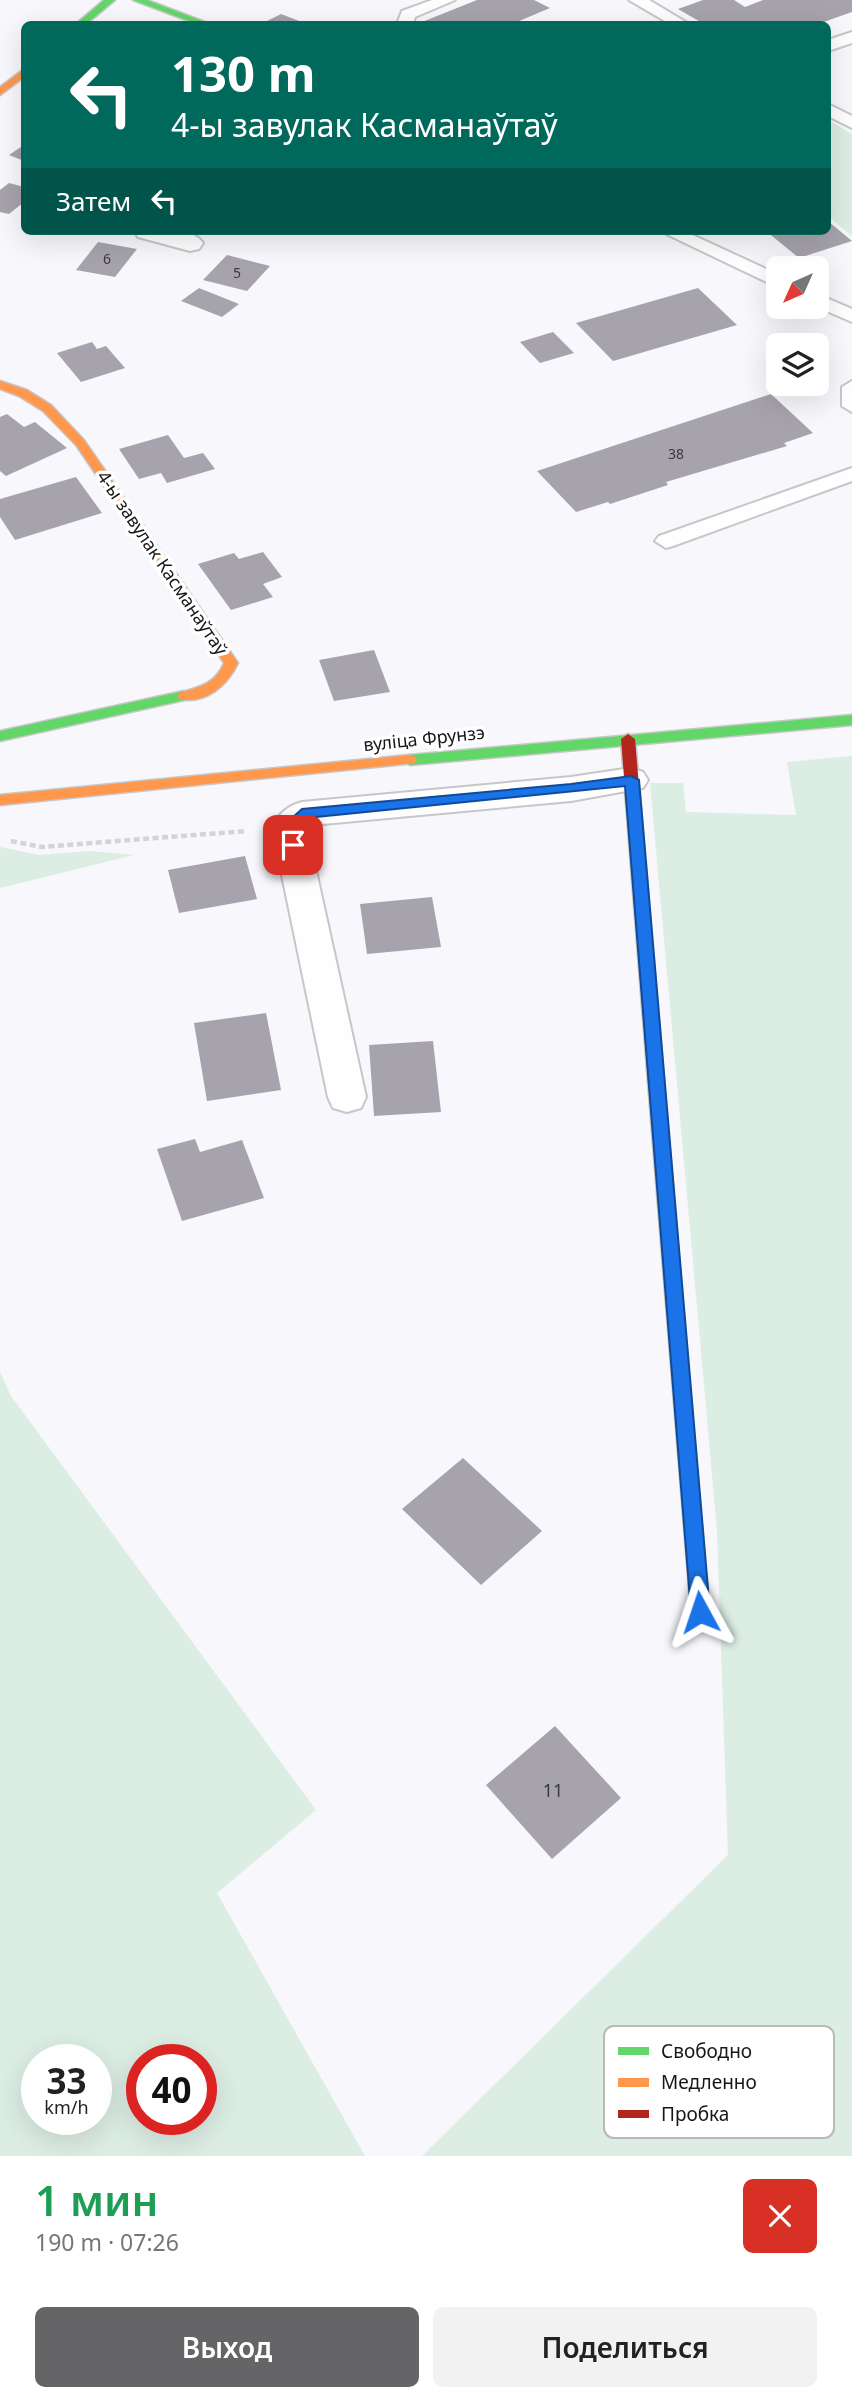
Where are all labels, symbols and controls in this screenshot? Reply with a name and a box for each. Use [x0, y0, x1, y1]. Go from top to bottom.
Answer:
text: 130 m [171, 40, 316, 106]
icon: left [56, 49, 147, 140]
text: 4-ы завулак Касманаўтаў [171, 103, 558, 146]
icon: left [145, 182, 183, 220]
text: Затем [56, 183, 131, 219]
house number: 6 [103, 249, 111, 268]
north arrow [766, 256, 830, 318]
map controls [766, 256, 829, 396]
house number: 5 [233, 263, 241, 282]
button: layers [766, 333, 829, 396]
house number: 38 [668, 444, 684, 463]
street label: 4-ы завулак Касманаўтаў [92, 466, 234, 660]
street label: вуліца Фрунзэ [362, 720, 486, 756]
pin [263, 815, 323, 875]
icon: arrive [274, 826, 312, 864]
position arrow [663, 1575, 737, 1649]
house number: 11 [543, 1778, 563, 1802]
legend [604, 2026, 834, 2138]
text: Свободно [661, 2038, 752, 2064]
speed limit sign: 40 [126, 2044, 217, 2135]
text: 33 [46, 2057, 87, 2104]
text: Медленно [661, 2069, 757, 2095]
text: km/h [44, 2095, 89, 2119]
text: Пробка [661, 2101, 729, 2127]
text: 1 мин [35, 2171, 158, 2228]
button: close [743, 2179, 817, 2253]
text: 190 m · 07:26 [35, 2226, 179, 2258]
button: Выход [35, 2307, 419, 2387]
button: Поделиться [433, 2307, 817, 2387]

